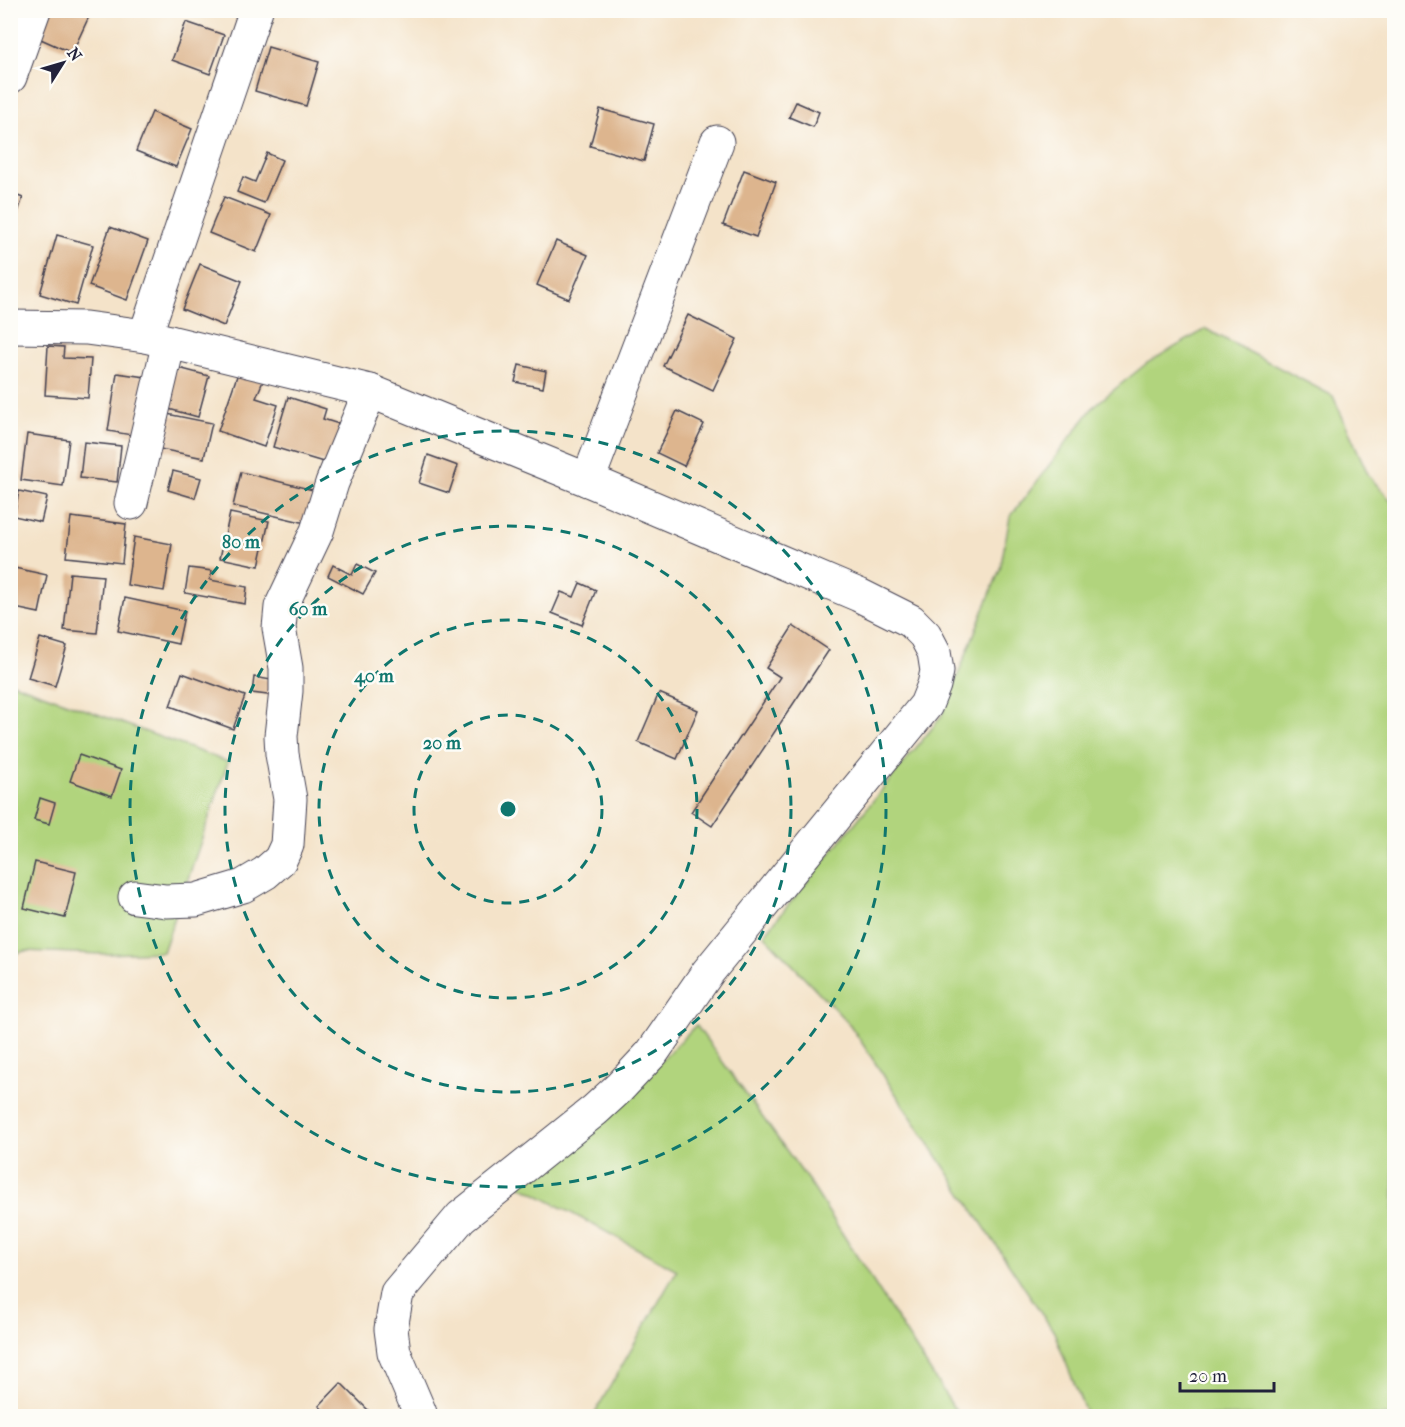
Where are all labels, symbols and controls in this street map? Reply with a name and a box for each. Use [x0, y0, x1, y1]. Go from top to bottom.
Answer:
north arrow [33, 33, 93, 93]
text: N [63, 44, 86, 66]
text: 80 m [222, 532, 261, 553]
text: 60 m [289, 599, 328, 620]
text: 40 m [353, 666, 395, 687]
text: 20 m [423, 733, 462, 754]
centre of rings [498, 799, 518, 819]
scale bar [1180, 1355, 1274, 1393]
text: 20 m [1189, 1366, 1227, 1387]

